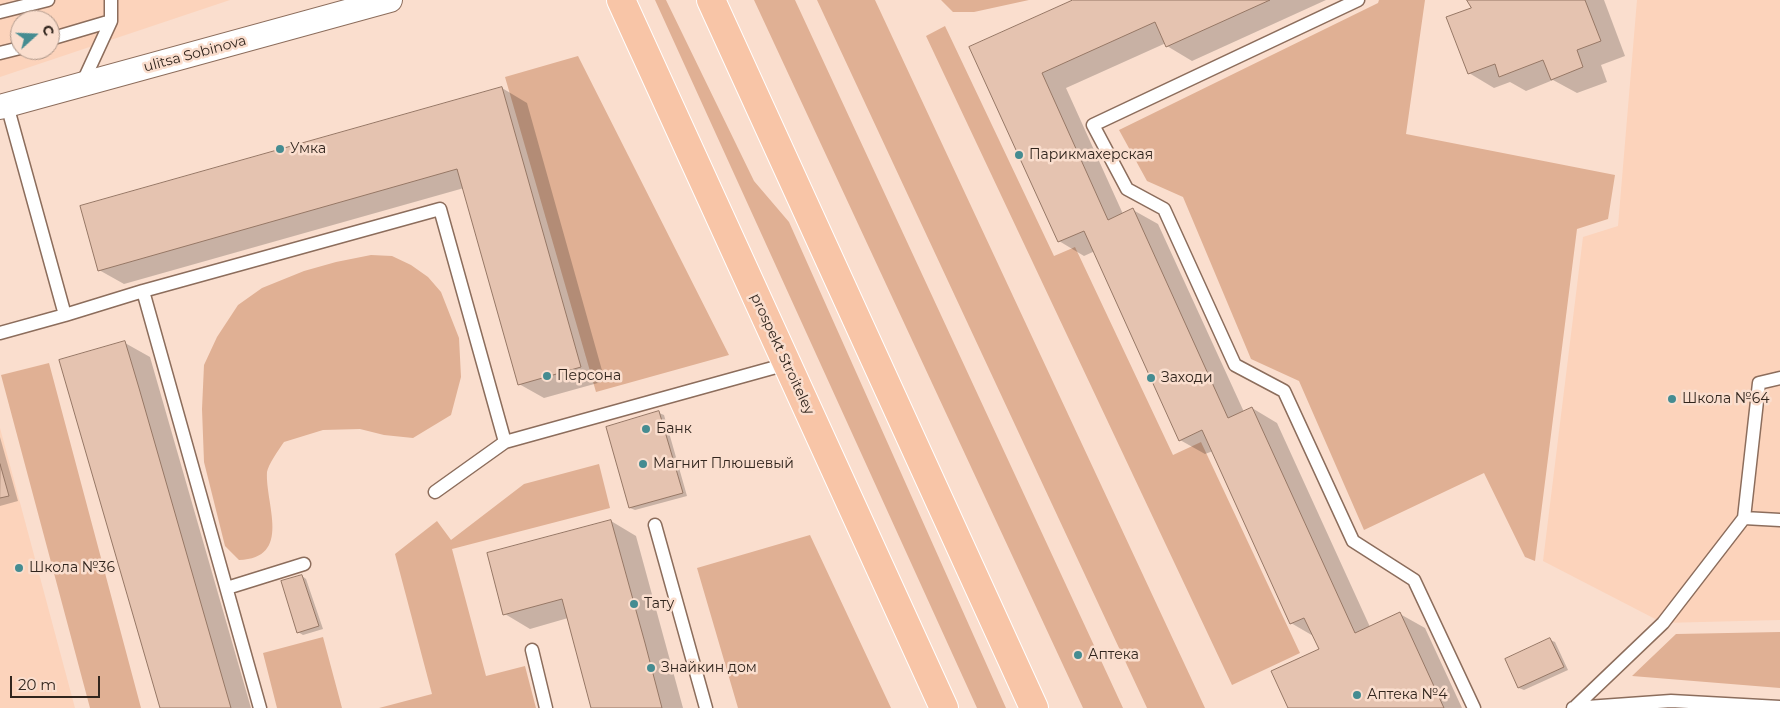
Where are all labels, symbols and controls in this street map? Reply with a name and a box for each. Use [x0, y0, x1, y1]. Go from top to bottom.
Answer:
north arrow [10, 10, 60, 60]
text: С [38, 22, 58, 38]
street label: ulitsa Sobinova [142, 32, 248, 76]
place label: Умка [290, 141, 326, 157]
marker: Умка [274, 143, 286, 155]
place label: Парикмахерская [1029, 147, 1153, 163]
marker: Парикмахерская [1013, 149, 1025, 161]
street label: prospekt Stroiteley [747, 291, 817, 417]
place label: Персона [557, 368, 621, 384]
marker: Персона [541, 370, 553, 382]
place label: Заходи [1161, 370, 1213, 386]
marker: Заходи [1145, 372, 1157, 384]
place label: Школа №64 [1682, 391, 1769, 407]
marker: Школа №64 [1666, 393, 1678, 405]
place label: Банк [656, 421, 692, 437]
marker: Банк [640, 423, 652, 435]
place label: Магнит Плюшевый [653, 456, 794, 472]
marker: Магнит Плюшевый [637, 458, 649, 470]
place label: Школа №36 [29, 560, 115, 576]
marker: Школа №36 [13, 562, 25, 574]
place label: Тату [644, 596, 674, 612]
marker: Тату [628, 598, 640, 610]
place label: Аптека [1088, 647, 1139, 663]
marker: Аптека [1072, 649, 1084, 661]
place label: Знайкин дом [661, 660, 757, 676]
marker: Знайкин дом [645, 662, 657, 674]
scale bar [12, 666, 102, 698]
text: 20 m [18, 675, 56, 694]
place label: Аптека №4 [1367, 687, 1447, 703]
marker: Аптека №4 [1351, 689, 1363, 701]

